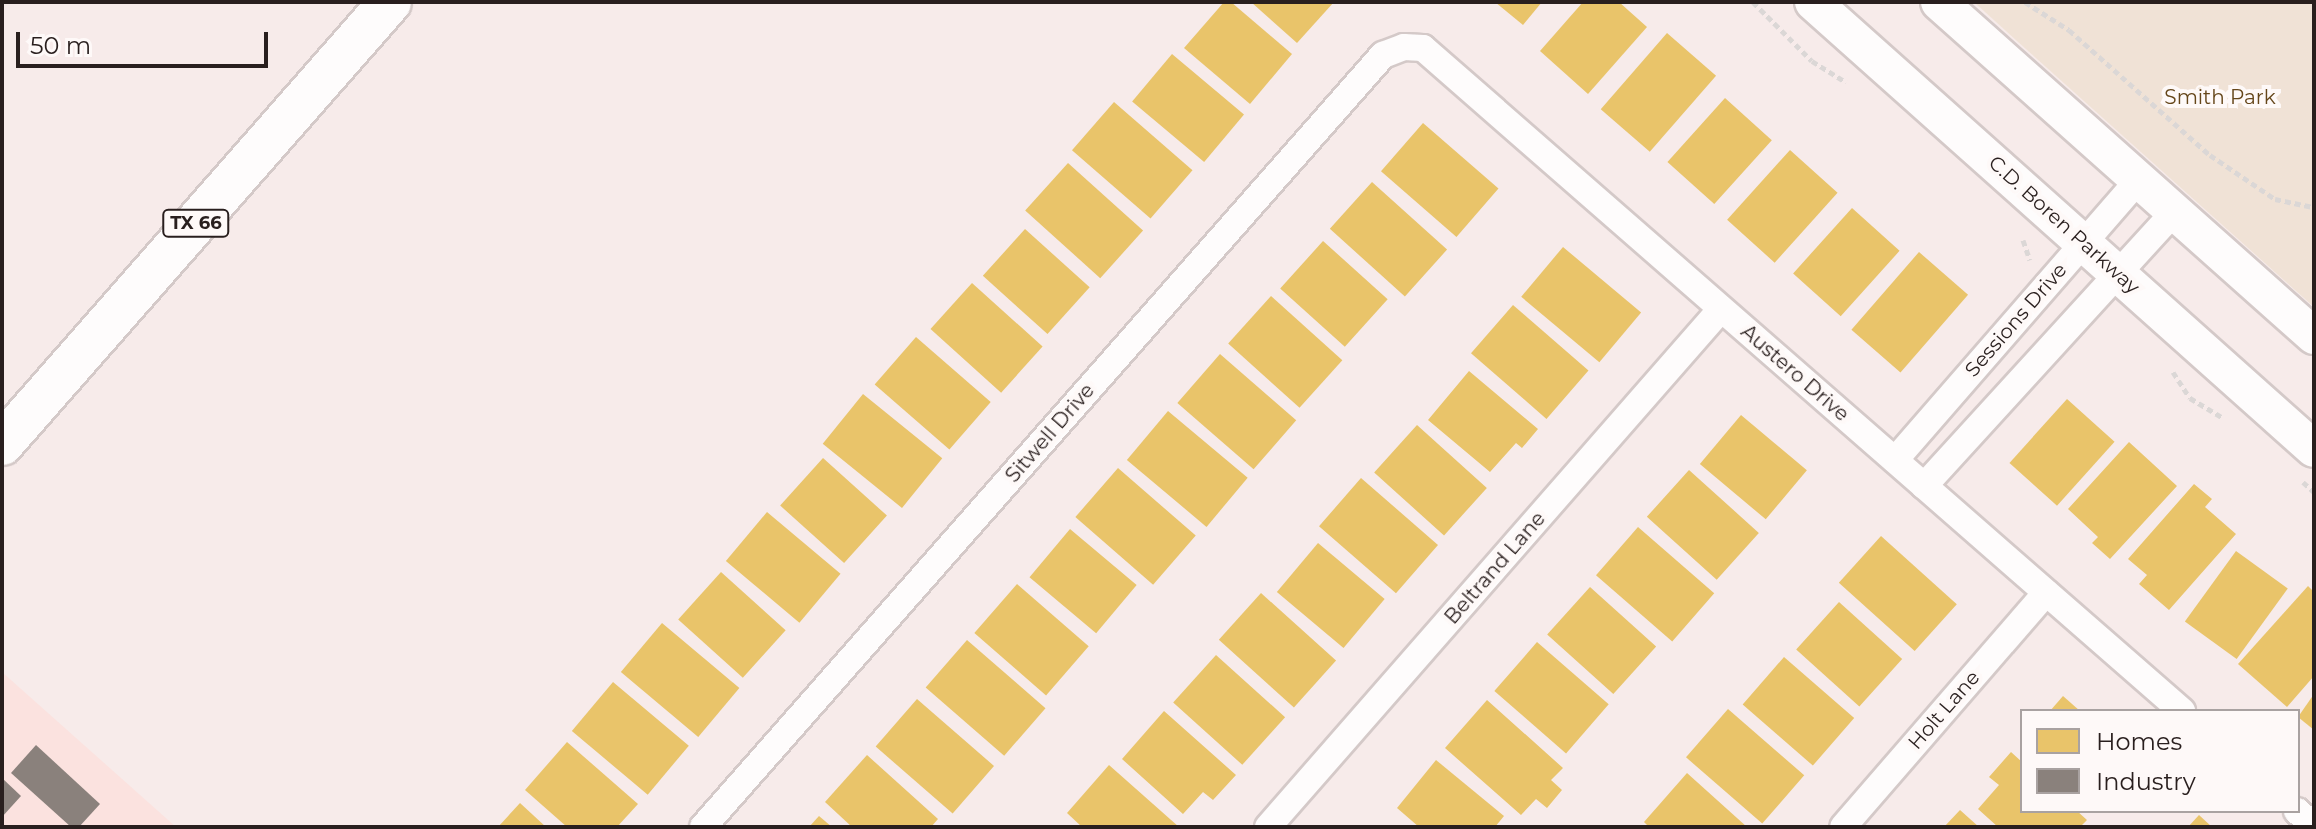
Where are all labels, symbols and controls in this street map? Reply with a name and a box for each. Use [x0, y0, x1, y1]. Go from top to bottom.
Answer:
scale bar [20, 16, 272, 66]
text: 50 m [30, 31, 91, 60]
park label: Smith Park [2164, 85, 2276, 109]
street label: C.D. Boren Parkway [1983, 151, 2145, 299]
road number: TX 66 [162, 209, 230, 237]
street label: Sessions Drive [1960, 258, 2072, 382]
street label: Austero Drive [1736, 320, 1854, 426]
street label: Sitwell Drive [1001, 379, 1099, 487]
street label: Beltrand Lane [1440, 507, 1550, 629]
street label: Holt Lane [1903, 666, 1985, 754]
legend [2020, 709, 2300, 813]
text: Homes [2096, 727, 2182, 756]
text: Industry [2096, 767, 2196, 796]

